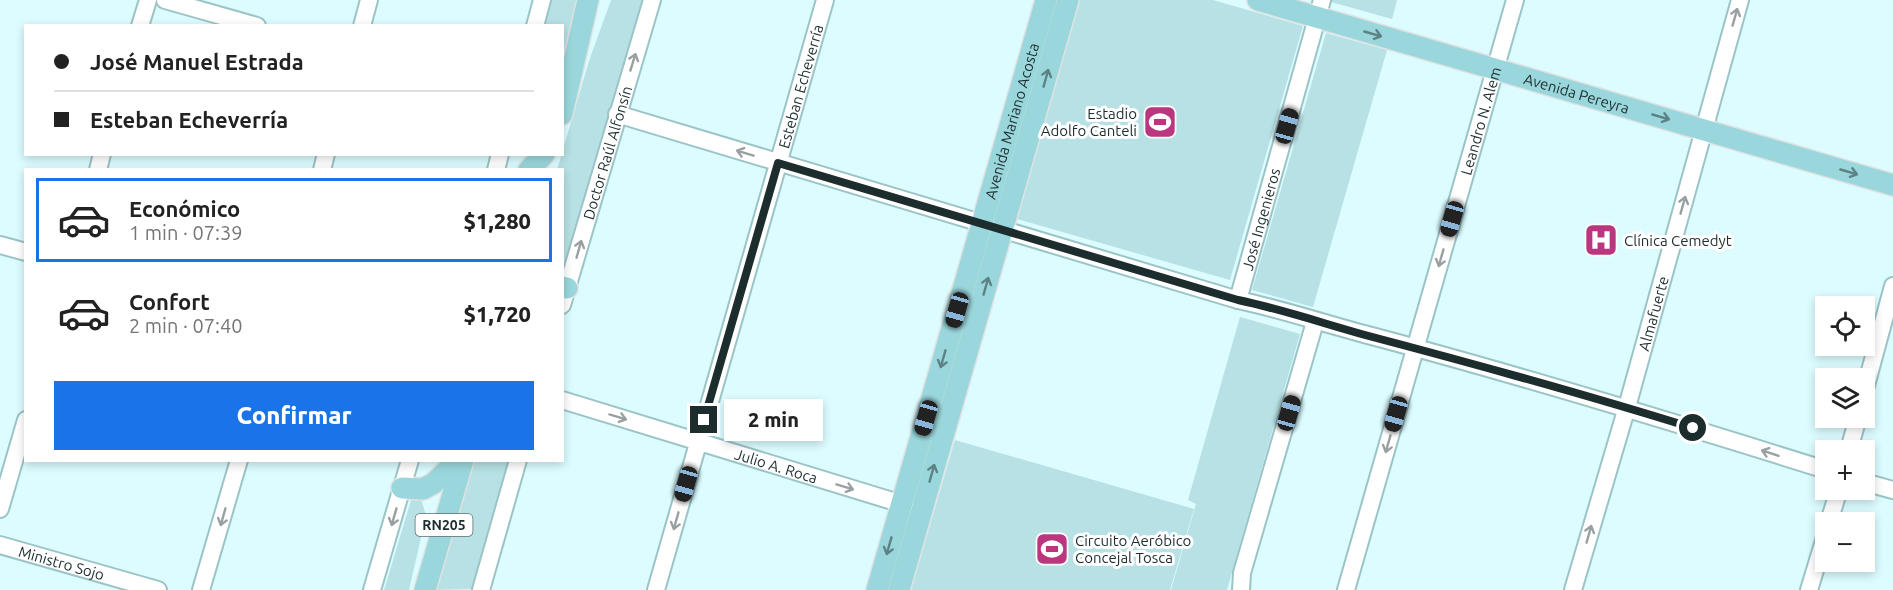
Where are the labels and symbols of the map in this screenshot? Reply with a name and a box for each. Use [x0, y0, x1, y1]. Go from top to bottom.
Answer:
one-way arrow [1730, 8, 1742, 27]
street label: Esteban Echeverría [774, 22, 826, 150]
one-way arrow [1363, 29, 1382, 40]
street label: Avenida Mariano Acosta [981, 41, 1042, 201]
one-way arrow [628, 53, 639, 72]
street label: Leandro N. Alem [1457, 65, 1504, 177]
one-way arrow [1041, 69, 1052, 88]
street label: Avenida Pereyra [1522, 69, 1631, 116]
street label: Doctor Raúl Alfonsín [579, 84, 635, 221]
sports icon: Estadio Adolfo Canteli [1142, 104, 1178, 140]
place label: Estadio Adolfo Canteli [1041, 105, 1137, 139]
car [1273, 106, 1301, 146]
one-way arrow [1651, 112, 1670, 123]
one-way arrow [736, 147, 755, 158]
street label: José Ingenieros [1238, 166, 1283, 272]
one-way arrow [1839, 167, 1858, 178]
one-way arrow [1678, 196, 1689, 215]
car [1438, 199, 1466, 239]
hospital icon: Clínica Cemedyt [1583, 222, 1619, 258]
place label: Clínica Cemedyt [1624, 232, 1732, 249]
one-way arrow [574, 240, 585, 259]
one-way arrow [1435, 248, 1446, 267]
street label: Almafuerte [1635, 274, 1671, 353]
one-way arrow [981, 277, 992, 296]
car [943, 290, 971, 330]
one-way arrow [937, 349, 948, 368]
car [1275, 393, 1303, 433]
car [1382, 394, 1410, 434]
car [912, 398, 940, 438]
callout: 2 min [725, 399, 824, 441]
route end [690, 406, 717, 433]
one-way arrow [608, 412, 627, 423]
route start [1679, 414, 1706, 441]
one-way arrow [1382, 434, 1393, 453]
street label: Julio A. Roca [733, 445, 820, 486]
one-way arrow [1761, 446, 1780, 457]
car [672, 464, 700, 504]
one-way arrow [927, 464, 938, 483]
one-way arrow [835, 482, 854, 493]
one-way arrow [216, 507, 228, 526]
one-way arrow [388, 507, 399, 526]
one-way arrow [670, 511, 681, 530]
road number: RN205 [416, 514, 472, 536]
one-way arrow [1584, 525, 1595, 544]
sports icon: Circuito Aeróbico Concejal Tosca [1034, 531, 1070, 567]
place label: Circuito Aeróbico Concejal Tosca [1075, 532, 1191, 566]
one-way arrow [883, 537, 894, 556]
street label: Ministro Sojo [17, 542, 106, 583]

